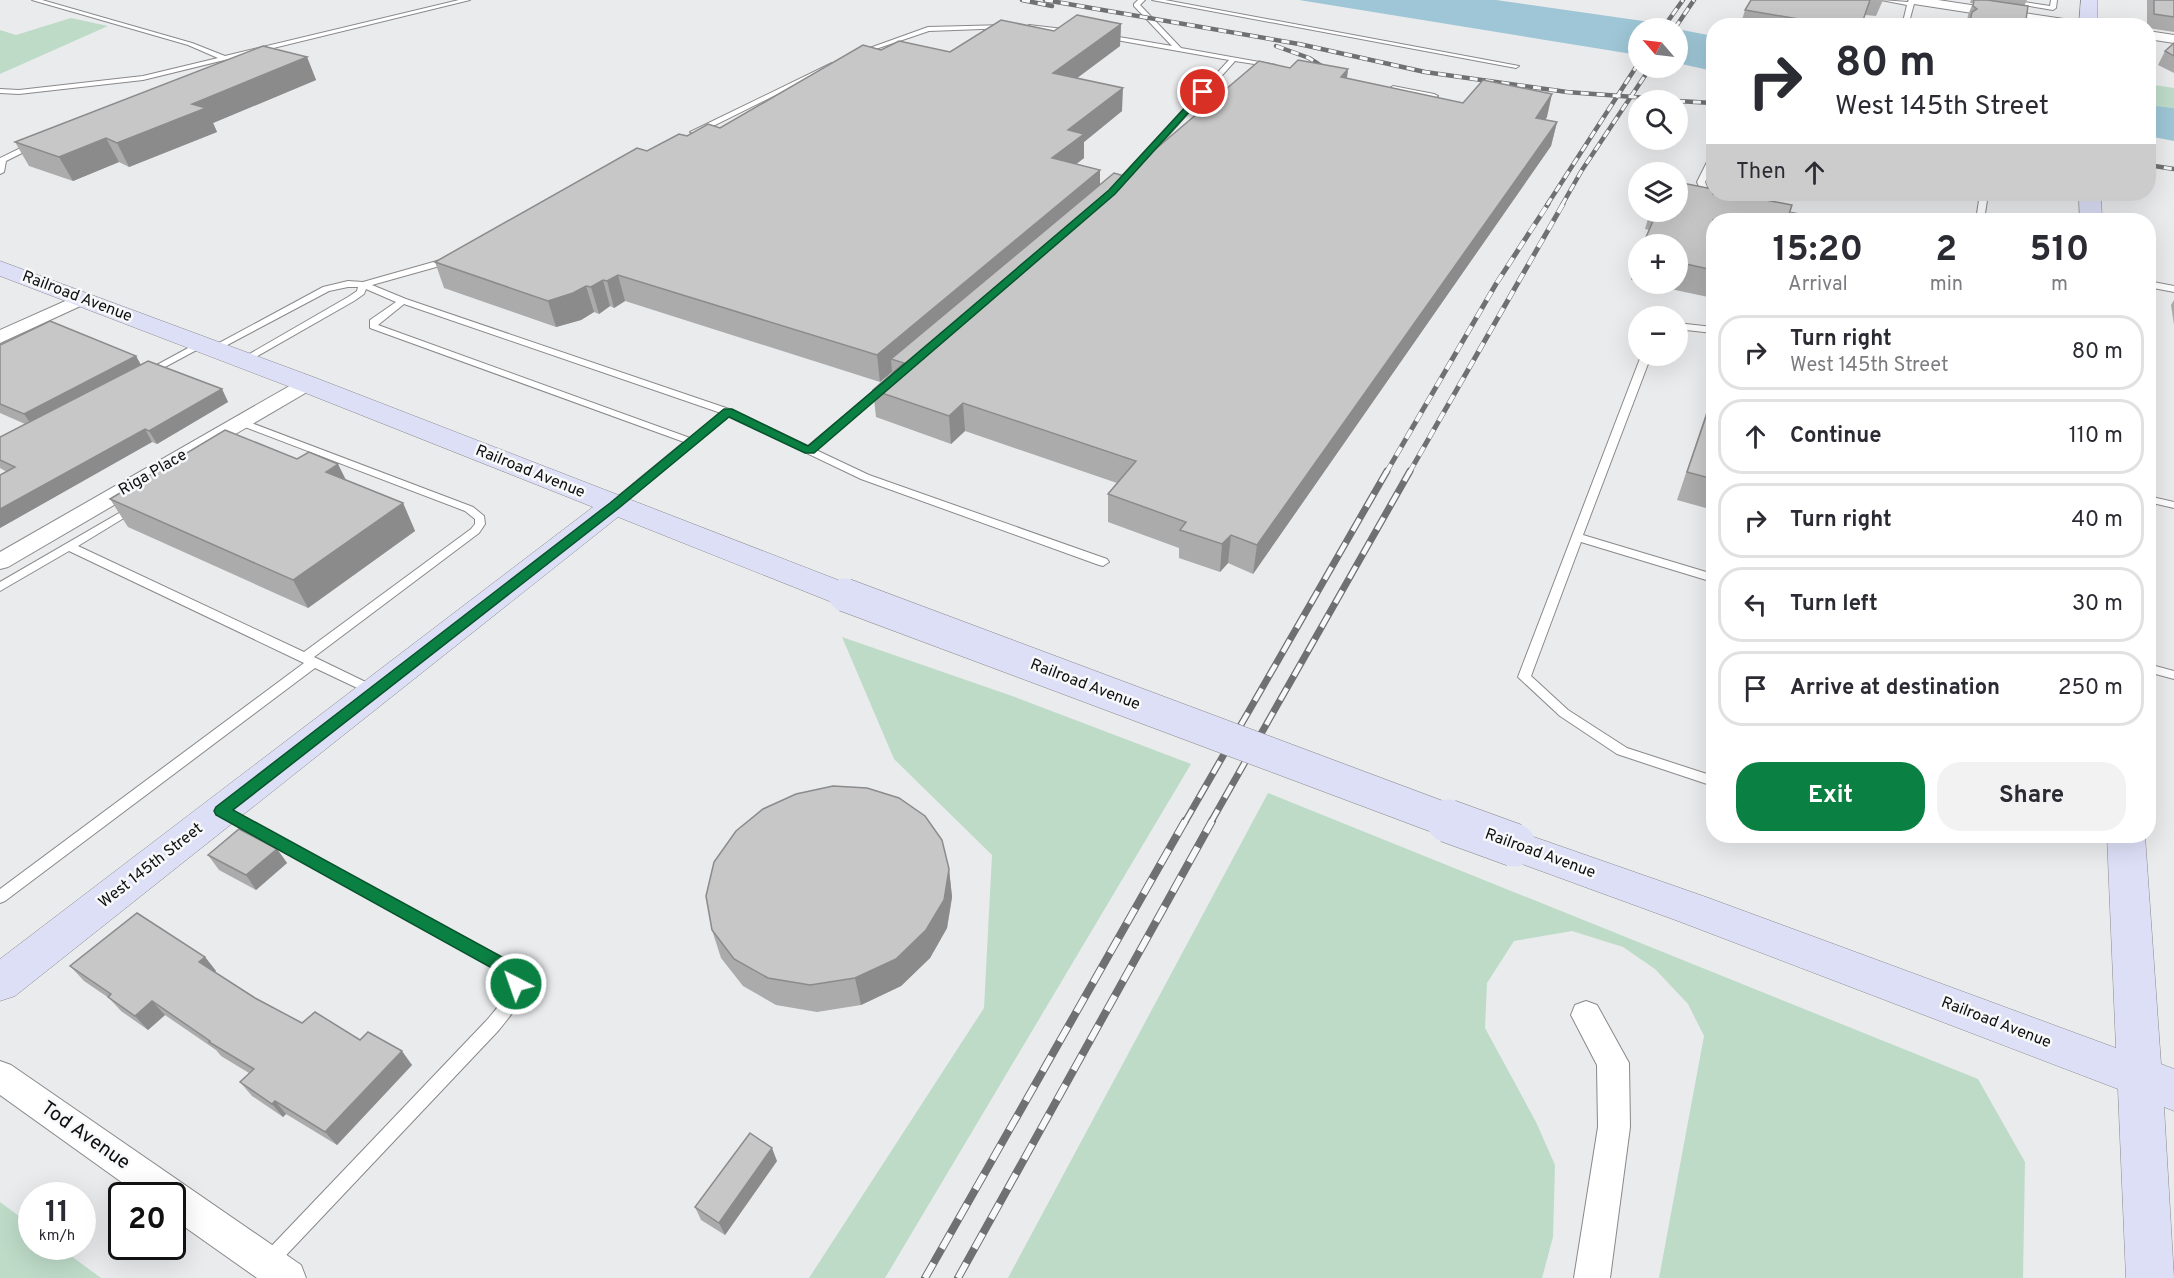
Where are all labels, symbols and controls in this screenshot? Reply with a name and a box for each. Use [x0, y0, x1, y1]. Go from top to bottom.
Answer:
north arrow [1628, 18, 1688, 78]
map controls [1628, 18, 1688, 366]
text: 80 m [1835, 38, 1936, 91]
icon: right [1736, 42, 1814, 120]
pin [1177, 66, 1228, 117]
icon: arrive [1186, 75, 1219, 108]
button: search [1628, 90, 1688, 150]
text: West 145th Street [1835, 90, 2049, 124]
icon: ahead [1798, 156, 1831, 189]
text: Then [1736, 159, 1786, 186]
button: layers [1628, 162, 1688, 222]
text: 15:20 [1772, 228, 1863, 274]
text: 2 [1935, 228, 1957, 274]
text: 510 [2029, 228, 2090, 274]
button: + [1628, 234, 1688, 294]
street label: Railroad Avenue [19, 267, 135, 327]
text: Arrival [1788, 272, 1848, 298]
text: min [1930, 272, 1963, 298]
text: m [2051, 272, 2068, 298]
button: − [1628, 306, 1688, 366]
text: Turn right [1790, 326, 1892, 353]
icon: right [1739, 336, 1772, 369]
text: 80 m [2072, 339, 2123, 366]
text: West 145th Street [1790, 353, 1948, 379]
icon: ahead [1739, 420, 1772, 453]
text: Continue [1790, 423, 1881, 450]
text: 110 m [2069, 423, 2123, 450]
street label: Railroad Avenue [472, 441, 588, 503]
street label: Riga Place [115, 445, 191, 501]
icon: right [1739, 504, 1772, 537]
text: Turn right [1790, 507, 1892, 534]
text: 40 m [2071, 507, 2123, 534]
icon: left [1739, 588, 1772, 621]
text: Turn left [1790, 591, 1878, 618]
text: 30 m [2072, 591, 2123, 618]
street label: Railroad Avenue [1027, 655, 1143, 715]
icon: arrive [1739, 672, 1772, 705]
text: Arrive at destination [1790, 675, 2000, 702]
text: 250 m [2058, 675, 2123, 702]
button: Exit [1736, 762, 1925, 831]
button: Share [1937, 762, 2126, 831]
street label: West 145th Street [95, 819, 207, 913]
street label: Railroad Avenue [1482, 825, 1598, 883]
position arrow [484, 952, 548, 1016]
street label: Railroad Avenue [1938, 993, 2054, 1053]
street label: Tod Avenue [35, 1096, 135, 1176]
speed limit sign: 20 [108, 1182, 186, 1260]
text: 11 [45, 1195, 69, 1232]
text: km/h [39, 1227, 75, 1246]

